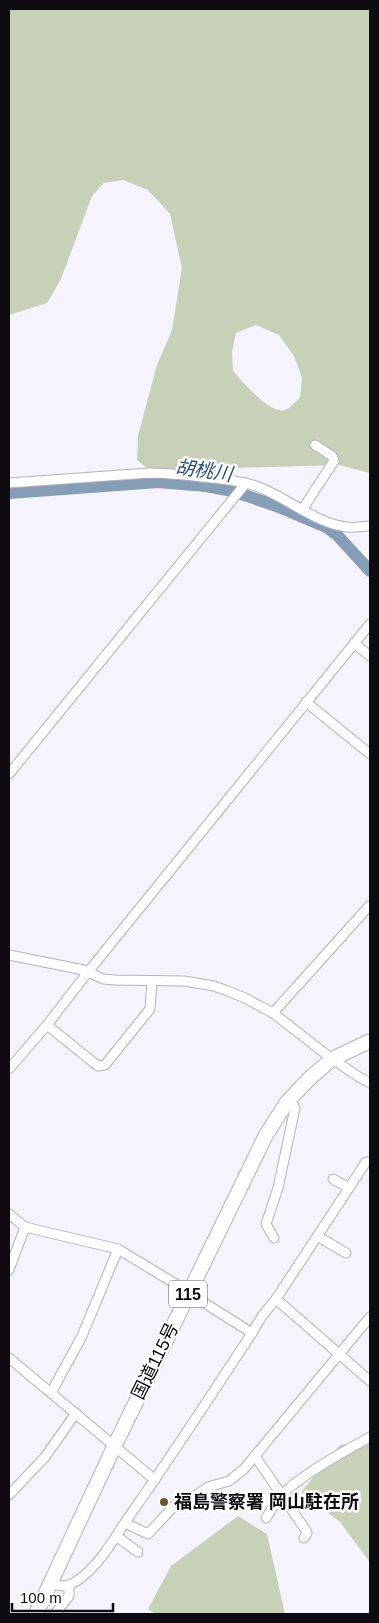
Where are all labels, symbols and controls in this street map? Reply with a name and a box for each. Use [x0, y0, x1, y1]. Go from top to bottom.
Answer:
water label: 胡桃川 [174, 456, 236, 485]
road number: 115 [169, 1280, 207, 1308]
street label: 国道115号 [128, 1319, 182, 1403]
place label: 福島警察署 岡山駐在所 [174, 1492, 359, 1512]
marker: 福島警察署 岡山駐在所 [158, 1496, 170, 1508]
scale bar [12, 1580, 114, 1612]
text: 100 m [20, 1589, 62, 1606]

